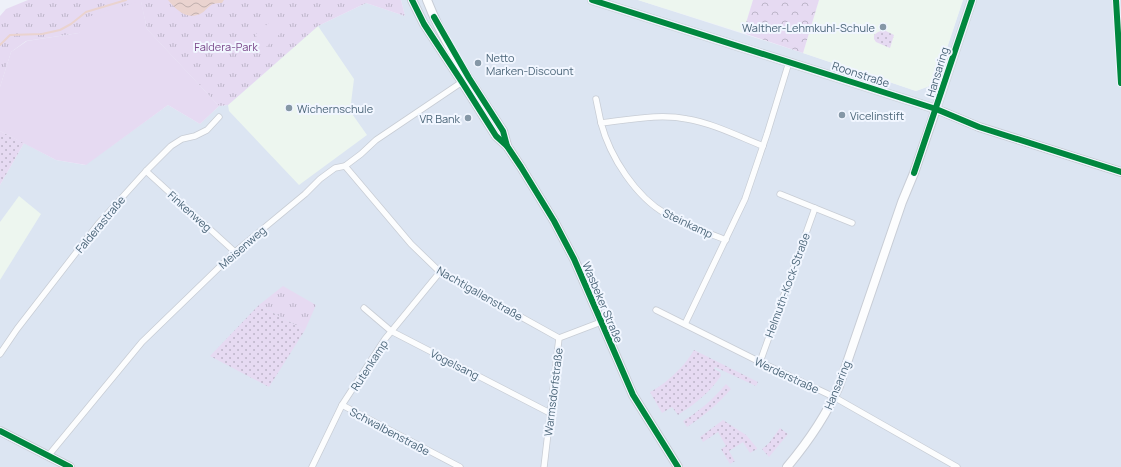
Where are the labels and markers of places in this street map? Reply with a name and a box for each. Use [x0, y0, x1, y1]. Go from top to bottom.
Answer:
place label: Walther-Lehmkuhl-Schule [742, 20, 876, 35]
marker: Walther-Lehmkuhl-Schule [878, 22, 888, 32]
place label: Netto Marken-Discount [486, 50, 574, 78]
marker: Netto Marken-Discount [473, 58, 483, 68]
place label: Wichernschule [297, 101, 374, 116]
marker: Wichernschule [284, 103, 294, 113]
place label: Vicelinstift [850, 108, 904, 123]
marker: Vicelinstift [837, 110, 847, 120]
place label: VR Bank [419, 111, 461, 126]
marker: VR Bank [463, 113, 473, 123]

